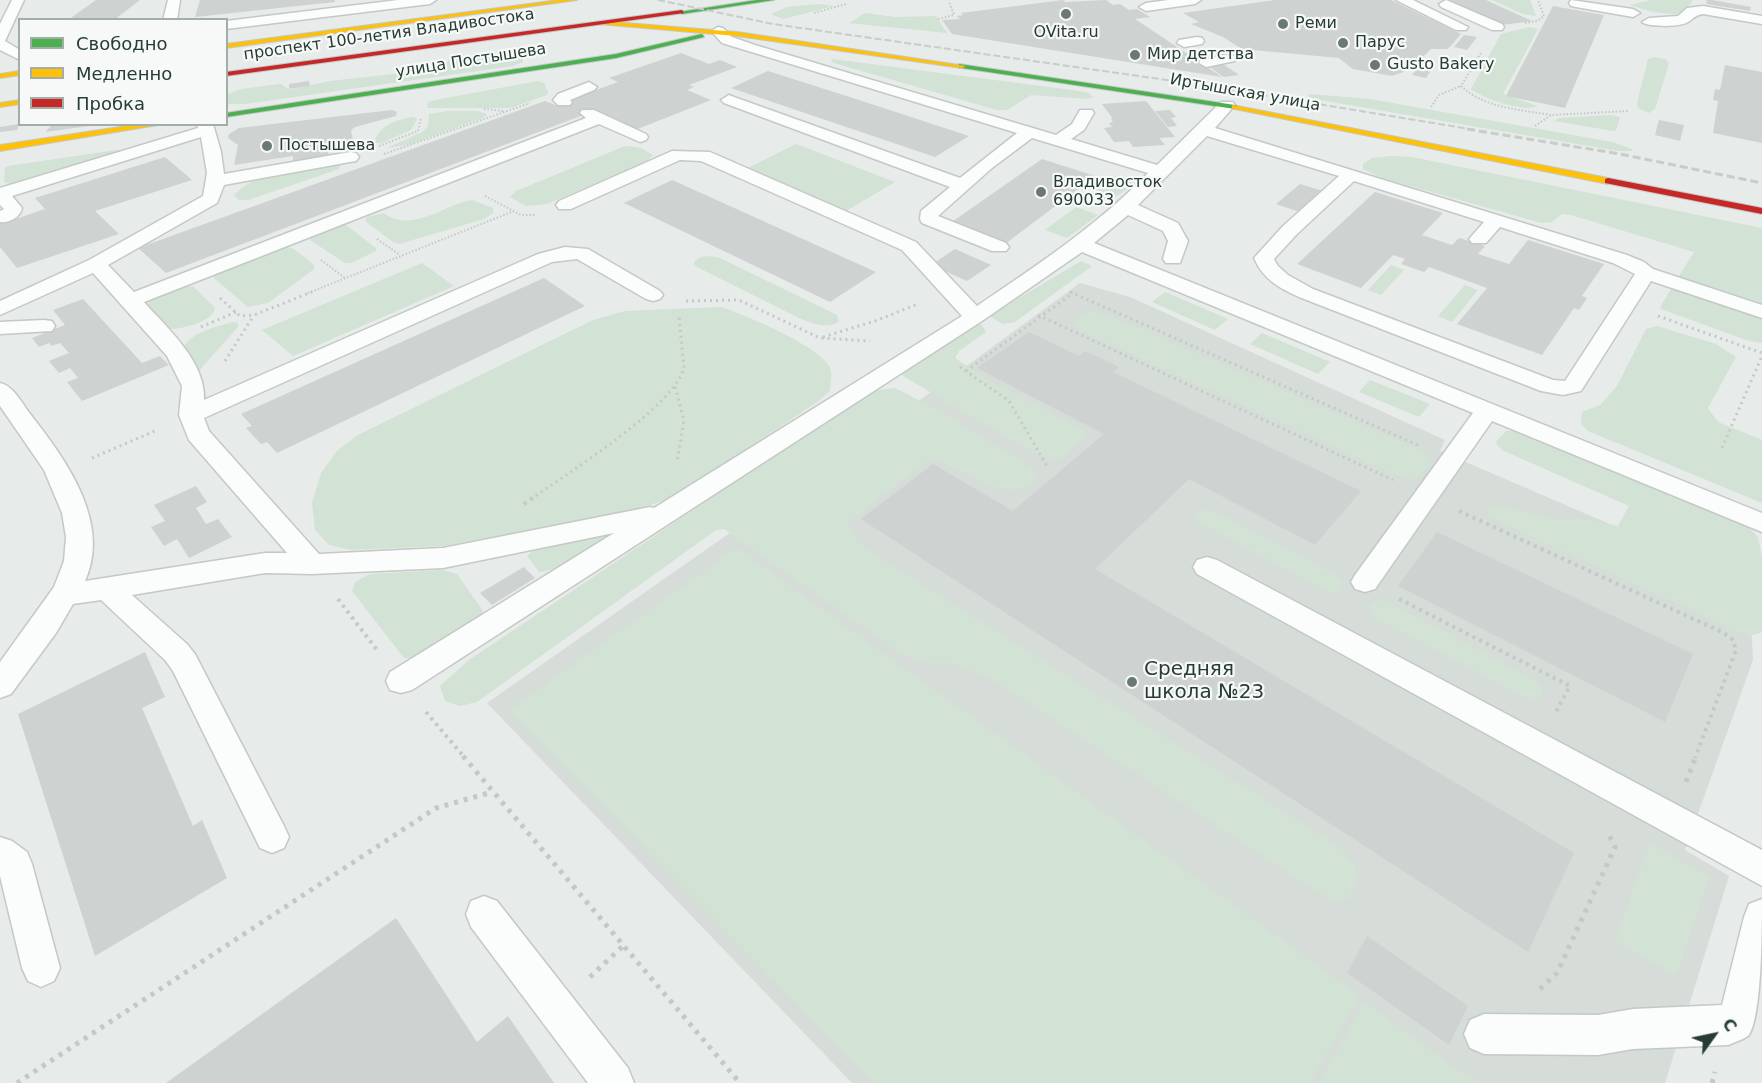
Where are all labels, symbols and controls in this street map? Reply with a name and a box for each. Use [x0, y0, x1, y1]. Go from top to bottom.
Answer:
street label: проспект 100-летия Владивостока [242, 5, 536, 65]
marker: OVita.ru [1059, 7, 1073, 21]
place label: Реми [1295, 14, 1337, 34]
marker: Реми [1276, 17, 1290, 31]
legend [18, 18, 228, 126]
place label: OVita.ru [1033, 23, 1099, 43]
text: Свободно [76, 33, 168, 54]
place label: Парус [1355, 33, 1405, 53]
marker: Парус [1336, 36, 1350, 50]
street label: улица Постышева [394, 40, 548, 82]
place label: Мир детства [1147, 45, 1254, 65]
marker: Мир детства [1128, 48, 1142, 62]
place label: Gusto Bakery [1387, 55, 1494, 75]
marker: Gusto Bakery [1368, 58, 1382, 72]
text: Медленно [76, 63, 172, 84]
street label: Иртышская улица [1168, 70, 1322, 116]
text: Пробка [76, 93, 145, 114]
place label: Постышева [279, 136, 375, 156]
marker: Постышева [260, 139, 274, 153]
place label: Владивосток 690033 [1053, 173, 1162, 211]
marker: Владивосток 690033 [1034, 185, 1048, 199]
place label: Средняя школа №23 [1144, 658, 1264, 705]
marker: Средняя школа №23 [1125, 675, 1139, 689]
north arrow [1684, 1005, 1744, 1065]
text: С [1718, 1015, 1741, 1035]

